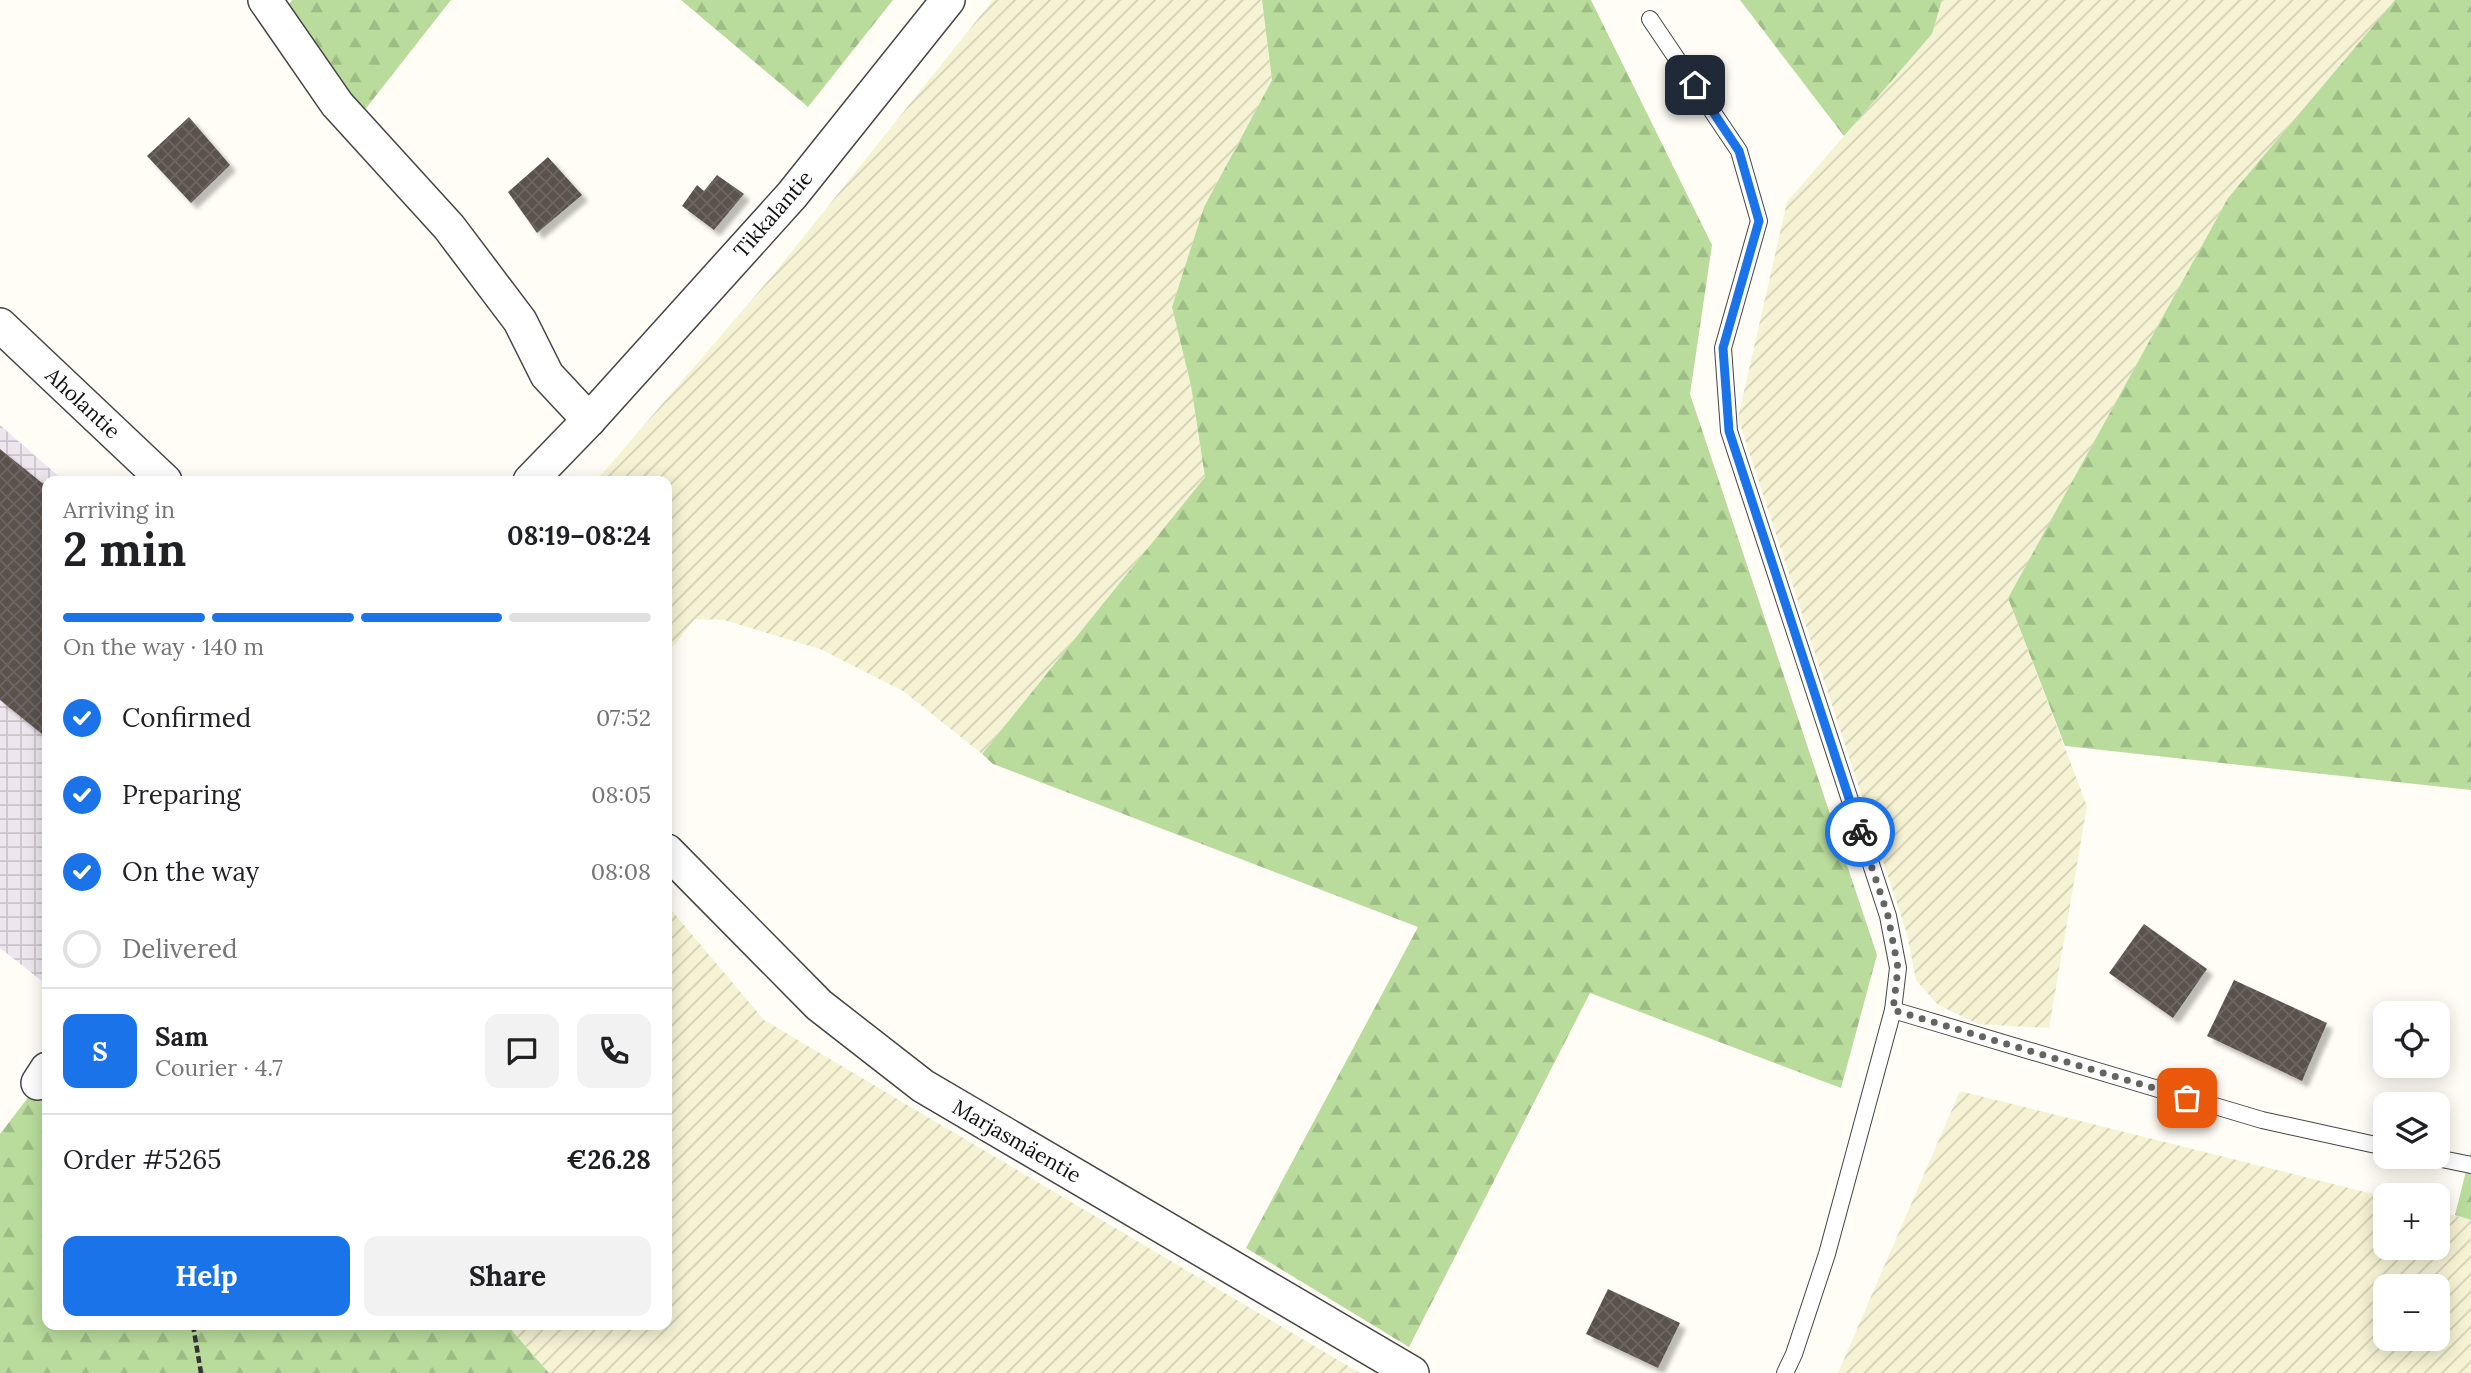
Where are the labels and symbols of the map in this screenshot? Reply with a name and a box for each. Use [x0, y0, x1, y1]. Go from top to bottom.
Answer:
pin [1665, 55, 1725, 115]
street label: Tikkalantie [728, 165, 818, 263]
street label: Aholantie [39, 361, 126, 444]
courier [1825, 797, 1895, 867]
pin [2157, 1068, 2217, 1128]
street label: Marjasmäentie [948, 1093, 1086, 1189]

